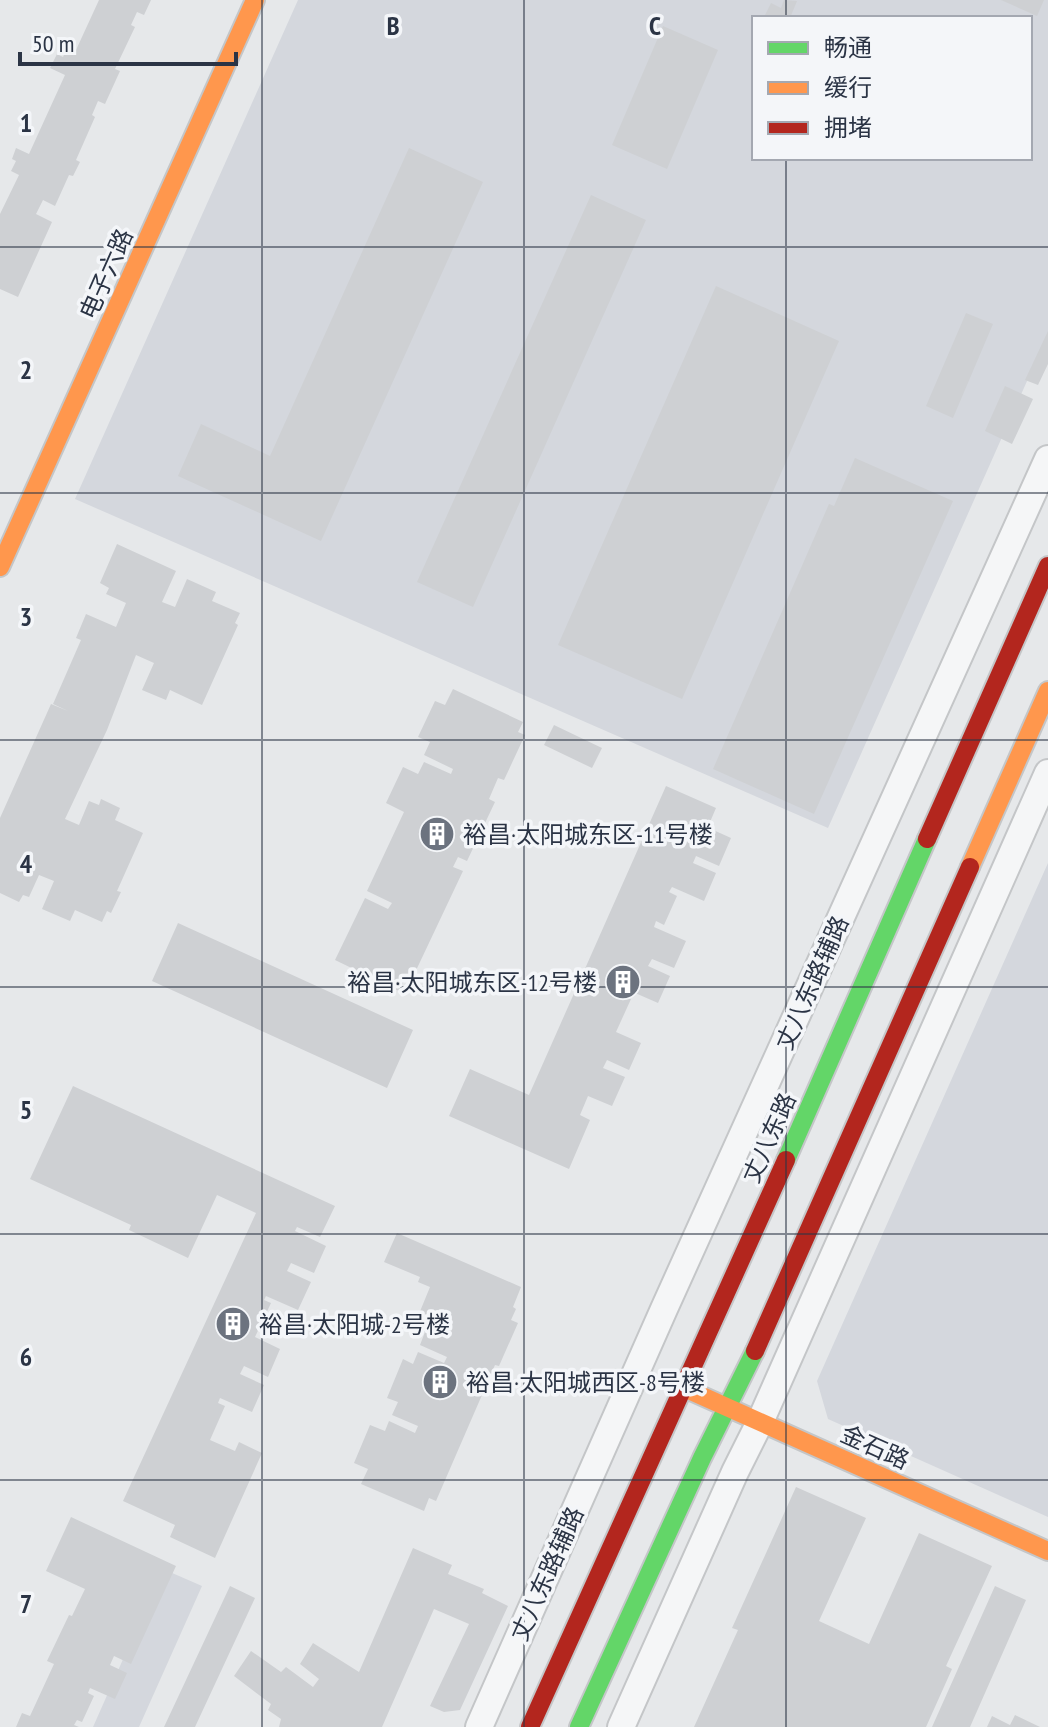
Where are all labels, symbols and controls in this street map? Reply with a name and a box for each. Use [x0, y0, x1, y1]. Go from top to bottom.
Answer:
text: B [387, 9, 400, 42]
text: C [649, 9, 661, 42]
scale bar [20, 16, 236, 66]
legend [752, 16, 1032, 160]
text: 50 m [32, 28, 74, 59]
text: 畅通 [824, 32, 872, 63]
text: 缓行 [824, 72, 872, 103]
text: 1 [20, 106, 32, 139]
text: 拥堵 [824, 112, 872, 143]
street label: 电子六路 [72, 224, 140, 324]
text: 2 [20, 353, 32, 386]
text: 3 [20, 600, 32, 633]
building icon: 裕昌·太阳城东区-11号楼 [418, 815, 456, 853]
place label: 裕昌·太阳城东区-11号楼 [463, 819, 713, 850]
text: 4 [20, 847, 33, 880]
street label: 丈八东路辅路 [769, 911, 855, 1055]
building icon: 裕昌·太阳城东区-12号楼 [604, 963, 642, 1001]
place label: 裕昌·太阳城东区-12号楼 [347, 967, 597, 998]
street label: 丈八东路 [735, 1088, 803, 1188]
text: 5 [20, 1093, 32, 1126]
building icon: 裕昌·太阳城-2号楼 [214, 1305, 252, 1343]
place label: 裕昌·太阳城-2号楼 [259, 1309, 450, 1340]
text: 6 [20, 1340, 32, 1373]
building icon: 裕昌·太阳城西区-8号楼 [421, 1363, 459, 1401]
place label: 裕昌·太阳城西区-8号楼 [466, 1367, 705, 1398]
street label: 金石路 [836, 1418, 914, 1476]
street label: 丈八东路辅路 [504, 1502, 590, 1646]
text: 7 [20, 1587, 32, 1620]

